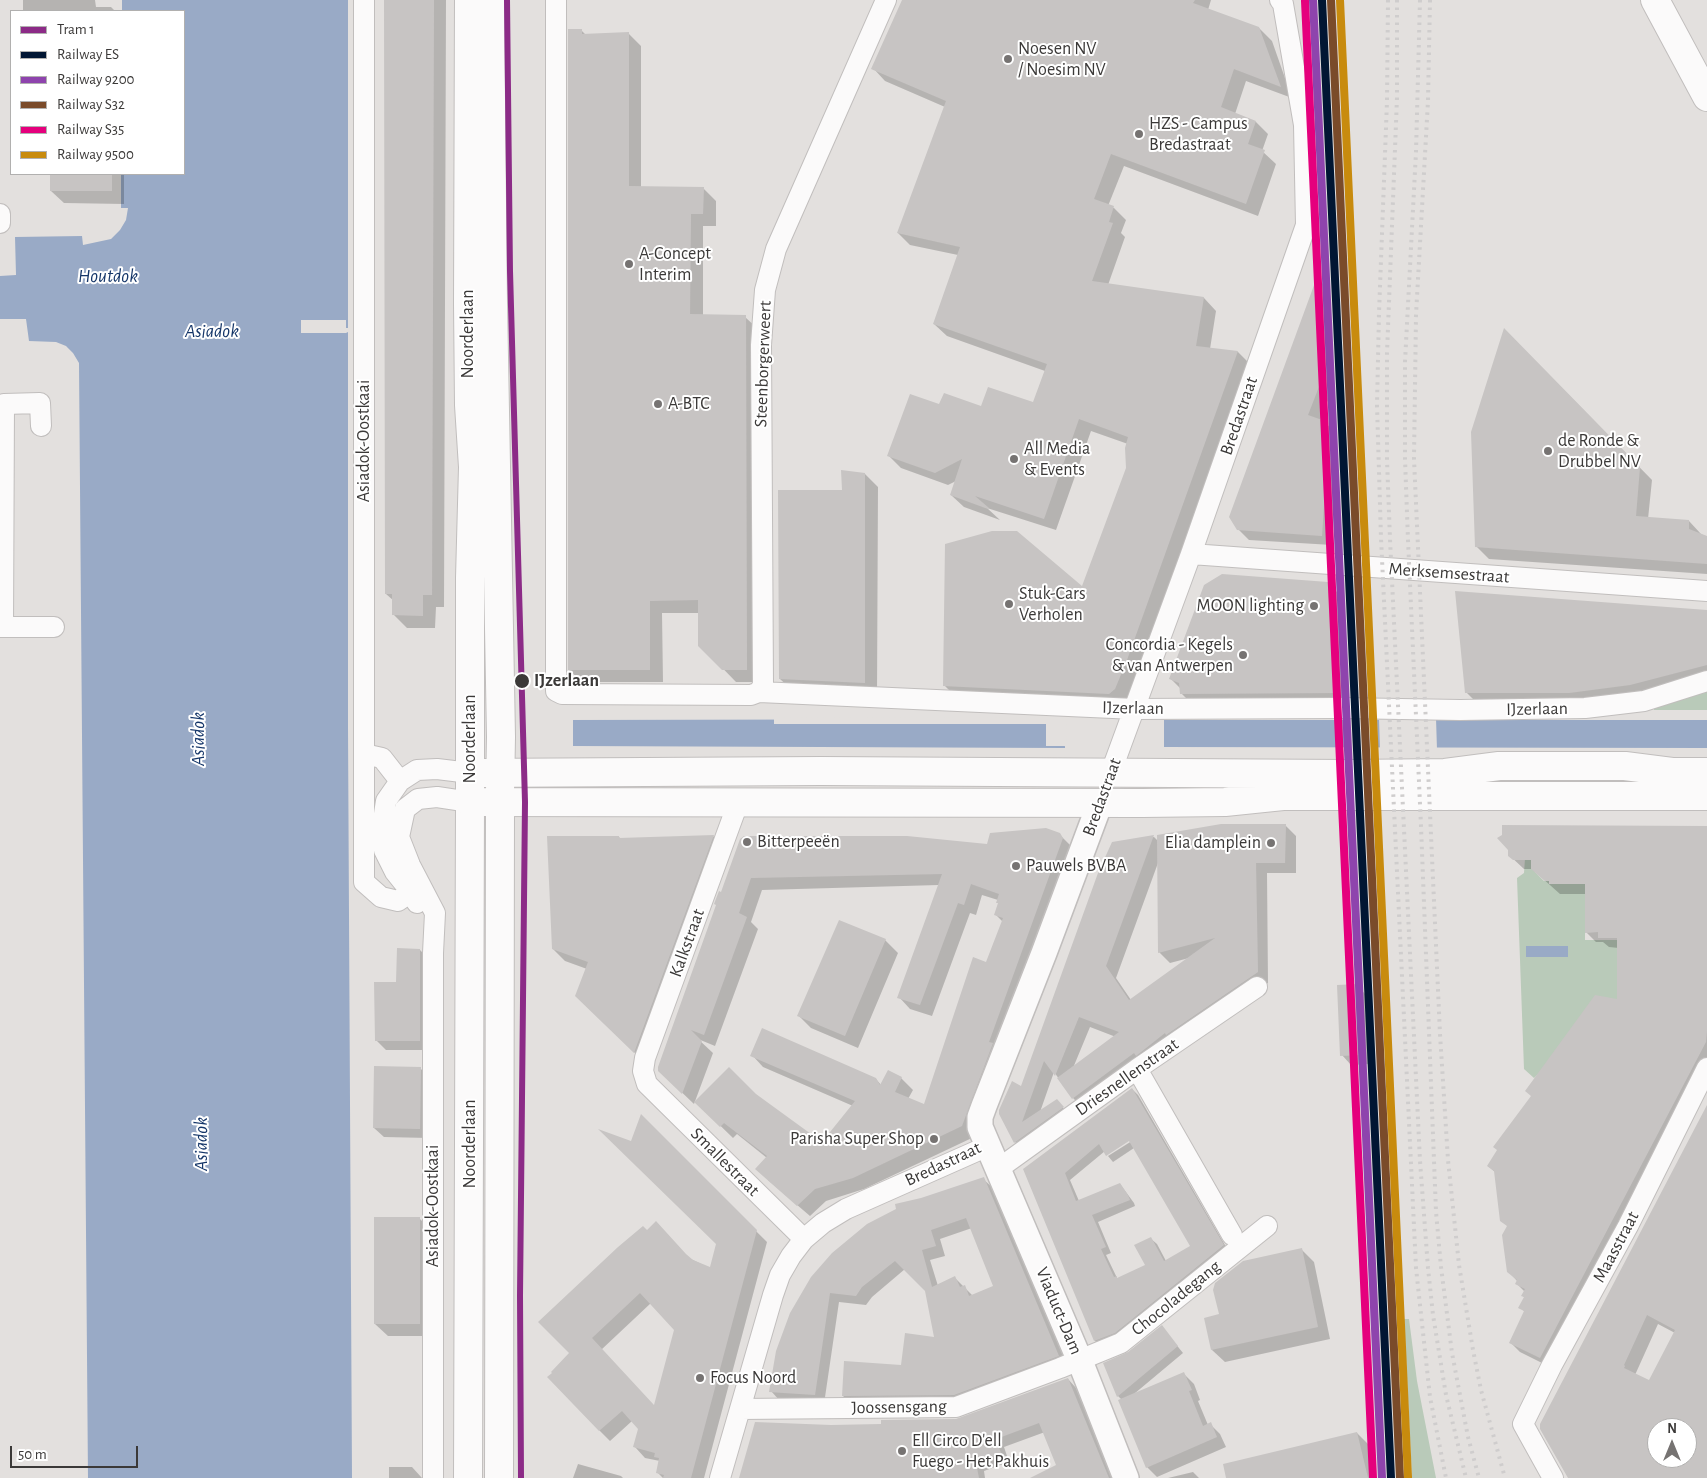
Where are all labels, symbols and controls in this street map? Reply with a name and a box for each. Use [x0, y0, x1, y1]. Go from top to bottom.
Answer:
legend [10, 10, 185, 175]
text: Tram 1 [57, 22, 95, 37]
place label: Noesen NV / Noesim NV [1018, 38, 1106, 80]
text: Railway ES [57, 47, 119, 62]
marker: Noesen NV / Noesim NV [1002, 53, 1014, 65]
text: Railway 9200 [57, 72, 134, 87]
text: Railway S32 [57, 97, 125, 112]
place label: HZS - Campus Bredastraat [1149, 113, 1248, 156]
text: Railway S35 [57, 122, 124, 137]
marker: HZS - Campus Bredastraat [1133, 128, 1145, 140]
text: Railway 9500 [57, 147, 134, 162]
place label: A-Concept Interim [639, 243, 711, 286]
marker: A-Concept Interim [623, 258, 635, 270]
water label: Houtdok [78, 265, 138, 287]
street label: Noorderlaan [457, 290, 479, 378]
street label: Steenborgerweert [750, 300, 776, 428]
water label: Asiadok [185, 320, 239, 342]
street label: Bredastraat [1216, 374, 1262, 458]
street label: Asiadok-Oostkaai [353, 380, 375, 502]
place label: A-BTC [668, 393, 710, 415]
marker: A-BTC [652, 398, 664, 410]
place label: de Ronde & Drubbel NV [1558, 430, 1641, 472]
place label: All Media & Events [1024, 438, 1090, 480]
marker: de Ronde & Drubbel NV [1542, 445, 1554, 457]
marker: All Media & Events [1008, 453, 1020, 465]
street label: Merksemsestraat [1388, 558, 1510, 588]
place label: Stuk-Cars Verholen [1019, 583, 1086, 626]
place label: MOON lighting [1197, 595, 1304, 617]
marker: Stuk-Cars Verholen [1003, 598, 1015, 610]
marker: MOON lighting [1308, 600, 1320, 612]
place label: Concordia - Kegels & van Antwerpen [1105, 634, 1233, 676]
marker: Concordia - Kegels & van Antwerpen [1237, 649, 1249, 661]
place label: IJzerlaan [534, 670, 599, 692]
marker: IJzerlaan [513, 672, 531, 690]
street label: Noorderlaan [459, 695, 481, 783]
street label: IJzerlaan [1102, 697, 1164, 719]
street label: IJzerlaan [1506, 698, 1568, 720]
water label: Asiadok [187, 712, 209, 766]
street label: Bredastraat [1078, 755, 1126, 839]
place label: Bitterpeeën [757, 831, 840, 853]
place label: Elia damplein [1165, 832, 1261, 854]
marker: Bitterpeeën [741, 836, 753, 848]
marker: Elia damplein [1265, 837, 1277, 849]
place label: Pauwels BVBA [1026, 855, 1126, 877]
marker: Pauwels BVBA [1010, 860, 1022, 872]
street label: Kalkstraat [665, 906, 709, 980]
street label: Driesnellenstraat [1071, 1033, 1183, 1121]
street label: Noorderlaan [459, 1100, 481, 1188]
water label: Asiadok [190, 1117, 212, 1171]
street label: Smallestraat [686, 1123, 764, 1201]
place label: Parisha Super Shop [790, 1128, 924, 1150]
marker: Parisha Super Shop [928, 1133, 940, 1145]
street label: Bredastraat [901, 1137, 985, 1191]
street label: Asiadok-Oostkaai [422, 1145, 444, 1267]
street label: Maasstraat [1588, 1208, 1644, 1286]
street label: Chocoladegang [1127, 1256, 1225, 1340]
street label: Viaduct-Dam [1031, 1264, 1087, 1358]
place label: Focus Noord [710, 1367, 796, 1389]
marker: Focus Noord [694, 1372, 706, 1384]
street label: Joossensgang [851, 1395, 947, 1419]
north arrow [1647, 1418, 1697, 1468]
text: N [1667, 1422, 1677, 1436]
place label: Ell Circo D'ell Fuego - Het Pakhuis [912, 1430, 1049, 1472]
scale bar [12, 1436, 140, 1468]
marker: Ell Circo D'ell Fuego - Het Pakhuis [896, 1445, 908, 1457]
text: 50 m [18, 1447, 47, 1462]

